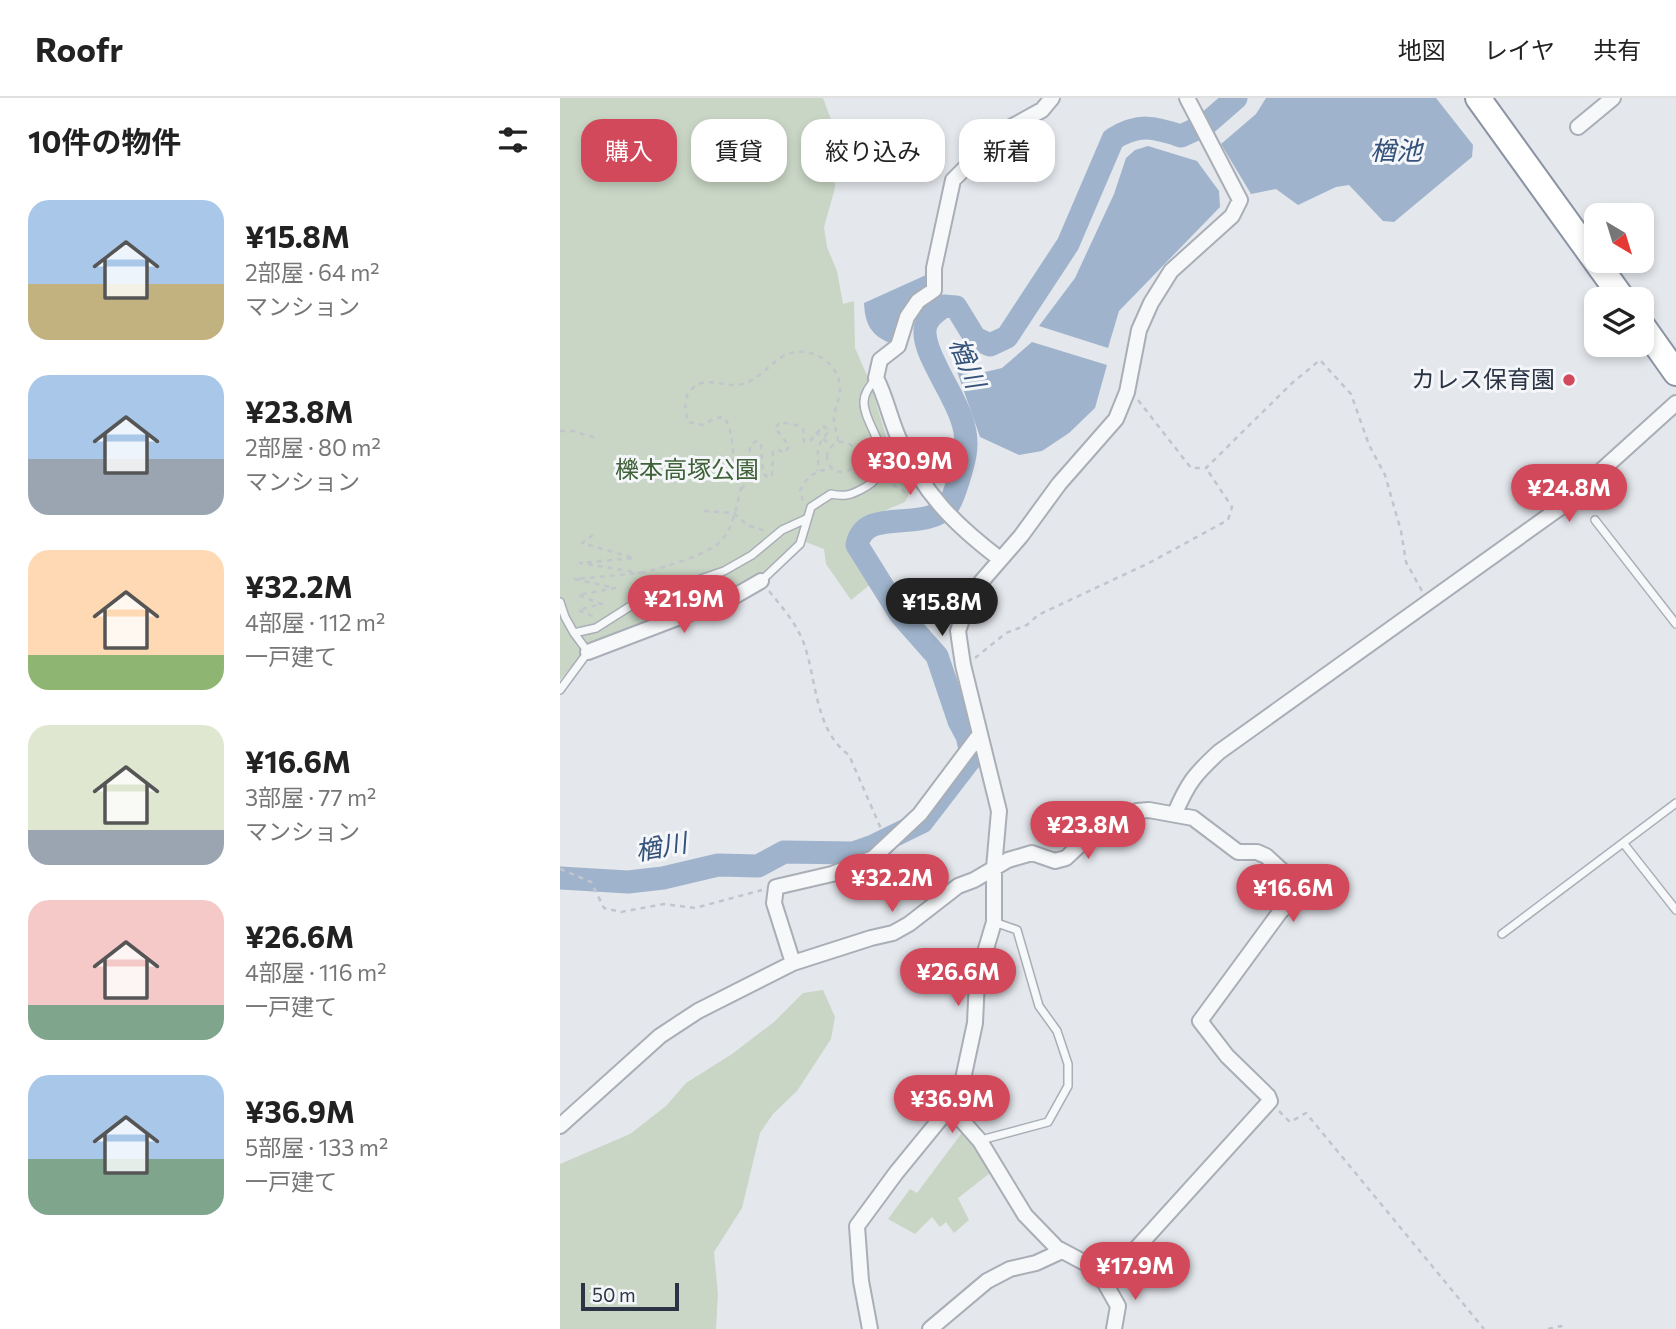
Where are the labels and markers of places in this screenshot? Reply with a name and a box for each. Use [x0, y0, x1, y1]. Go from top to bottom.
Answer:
place label: カレス保育園 [1411, 364, 1555, 393]
marker: カレス保育園 [1561, 372, 1577, 388]
pin: ¥30.9M [853, 438, 967, 497]
pin: ¥24.8M [1512, 464, 1626, 524]
pin: ¥21.9M [627, 575, 741, 635]
pin: ¥15.8M [885, 578, 999, 638]
pin: ¥23.8M [1031, 802, 1145, 861]
pin: ¥32.2M [835, 854, 949, 914]
pin: ¥16.6M [1236, 864, 1350, 924]
pin: ¥26.6M [901, 948, 1015, 1008]
pin: ¥36.9M [895, 1076, 1009, 1135]
pin: ¥17.9M [1078, 1242, 1192, 1302]

